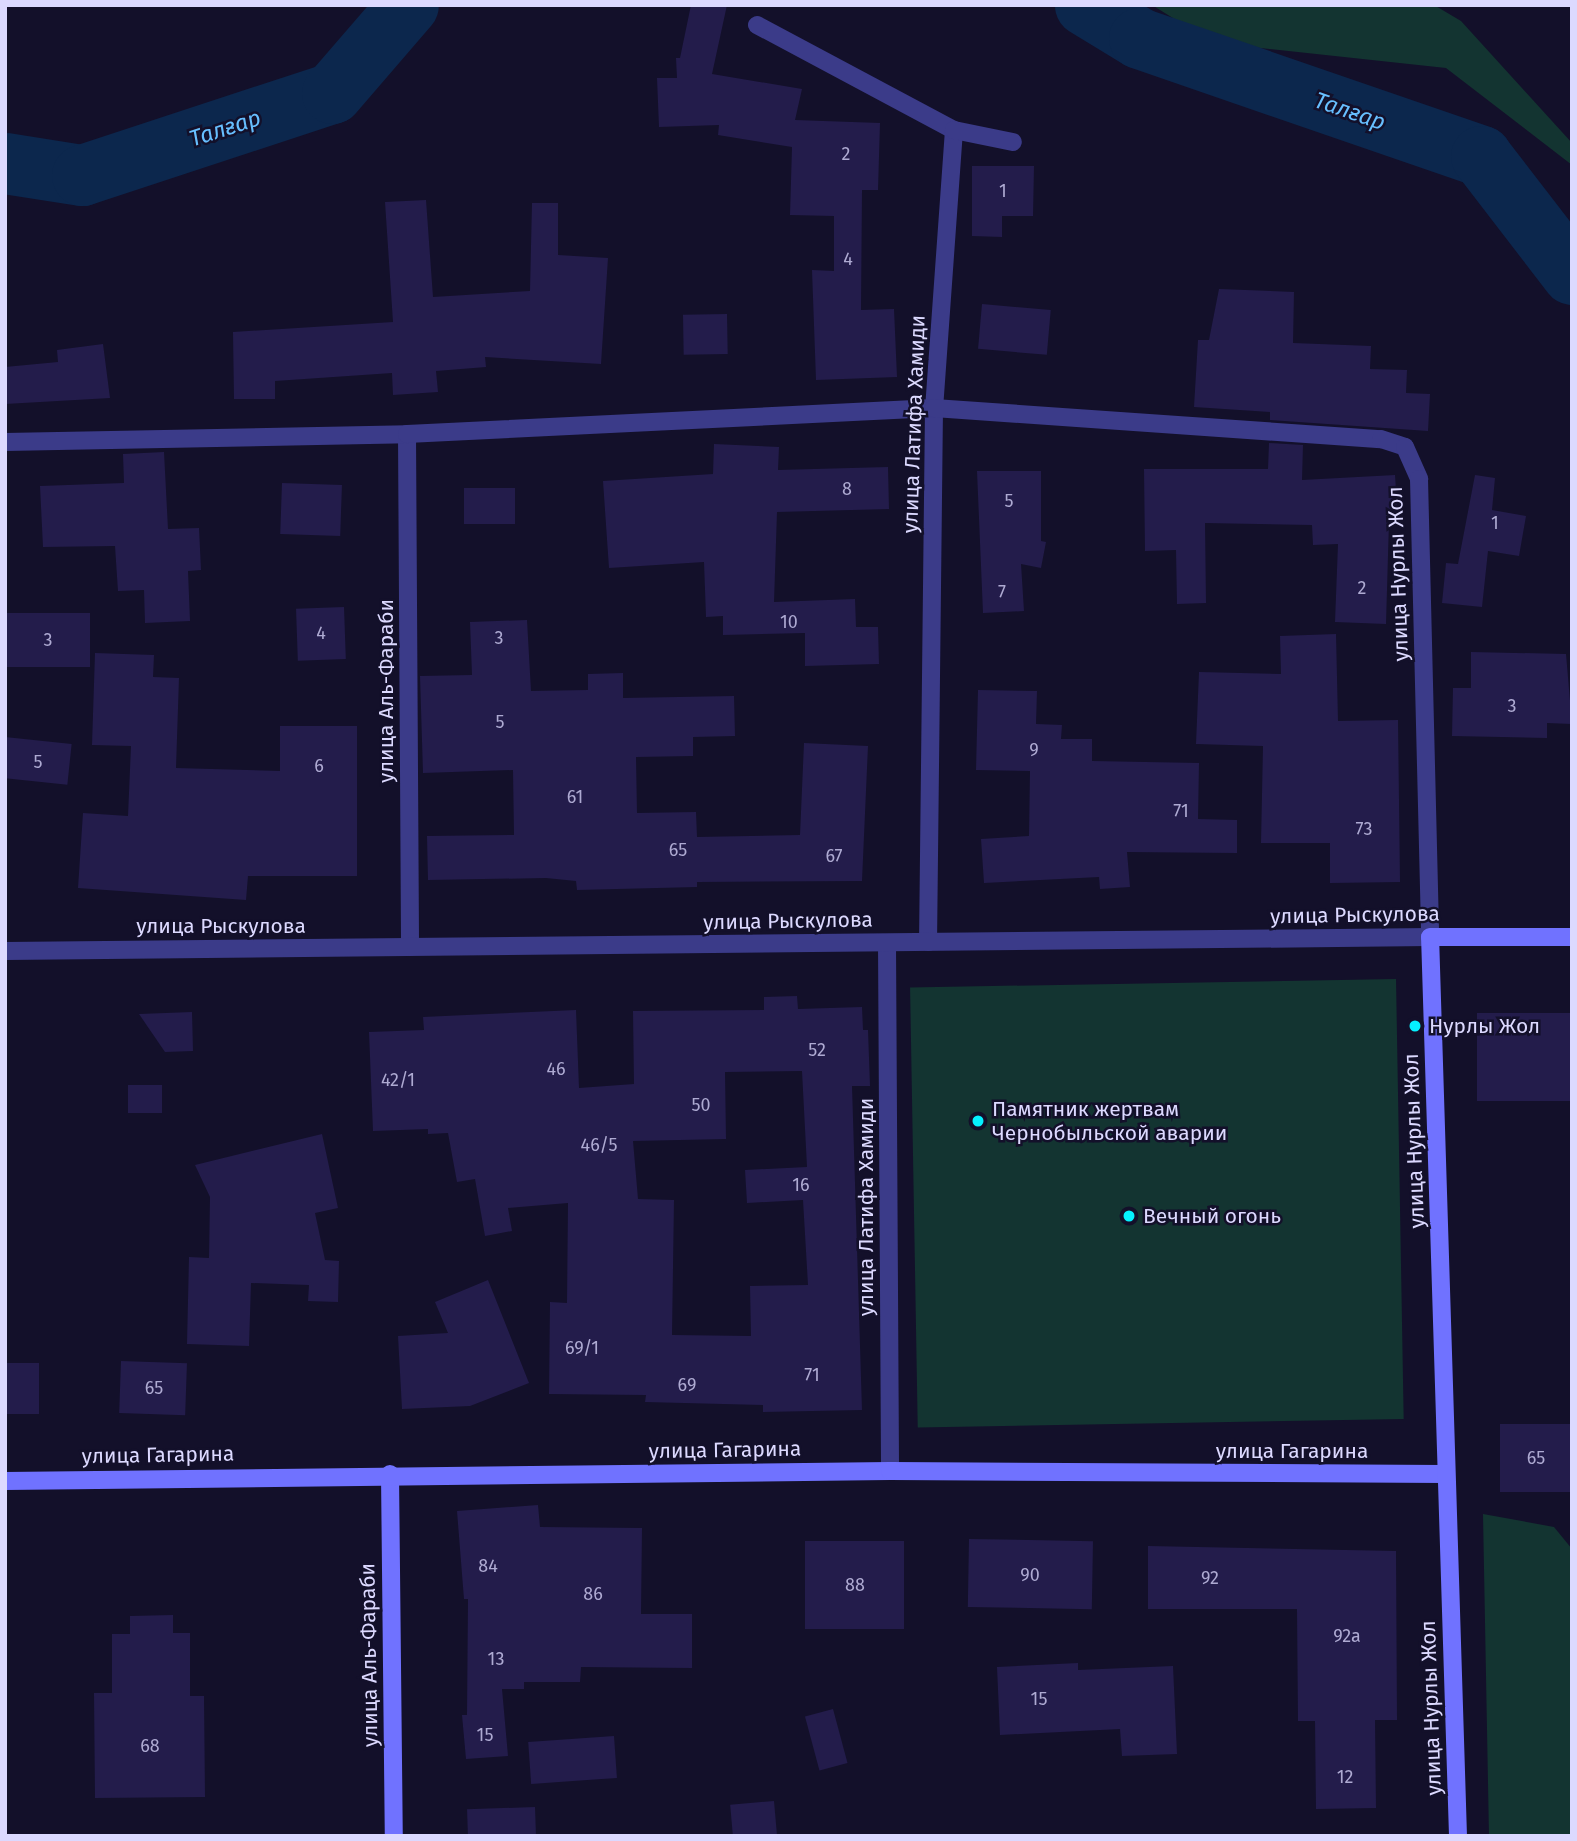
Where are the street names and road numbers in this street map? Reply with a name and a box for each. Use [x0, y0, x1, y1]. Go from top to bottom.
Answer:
street label: улица Латифа Хамиди [898, 314, 930, 534]
street label: улица Нурлы Жол [1382, 486, 1414, 662]
street label: улица Аль-Фараби [373, 599, 399, 783]
street label: улица Рыскулова [1270, 901, 1440, 929]
street label: улица Рыскулова [703, 907, 873, 935]
street label: улица Рыскулова [136, 913, 306, 939]
street label: улица Нурлы Жол [1398, 1053, 1430, 1229]
street label: улица Латифа Хамиди [853, 1098, 879, 1316]
street label: улица Гагарина [648, 1436, 802, 1464]
street label: улица Гагарина [1216, 1438, 1368, 1464]
street label: улица Гагарина [81, 1441, 235, 1469]
street label: улица Аль-Фараби [355, 1563, 383, 1747]
street label: улица Нурлы Жол [1415, 1620, 1447, 1796]

